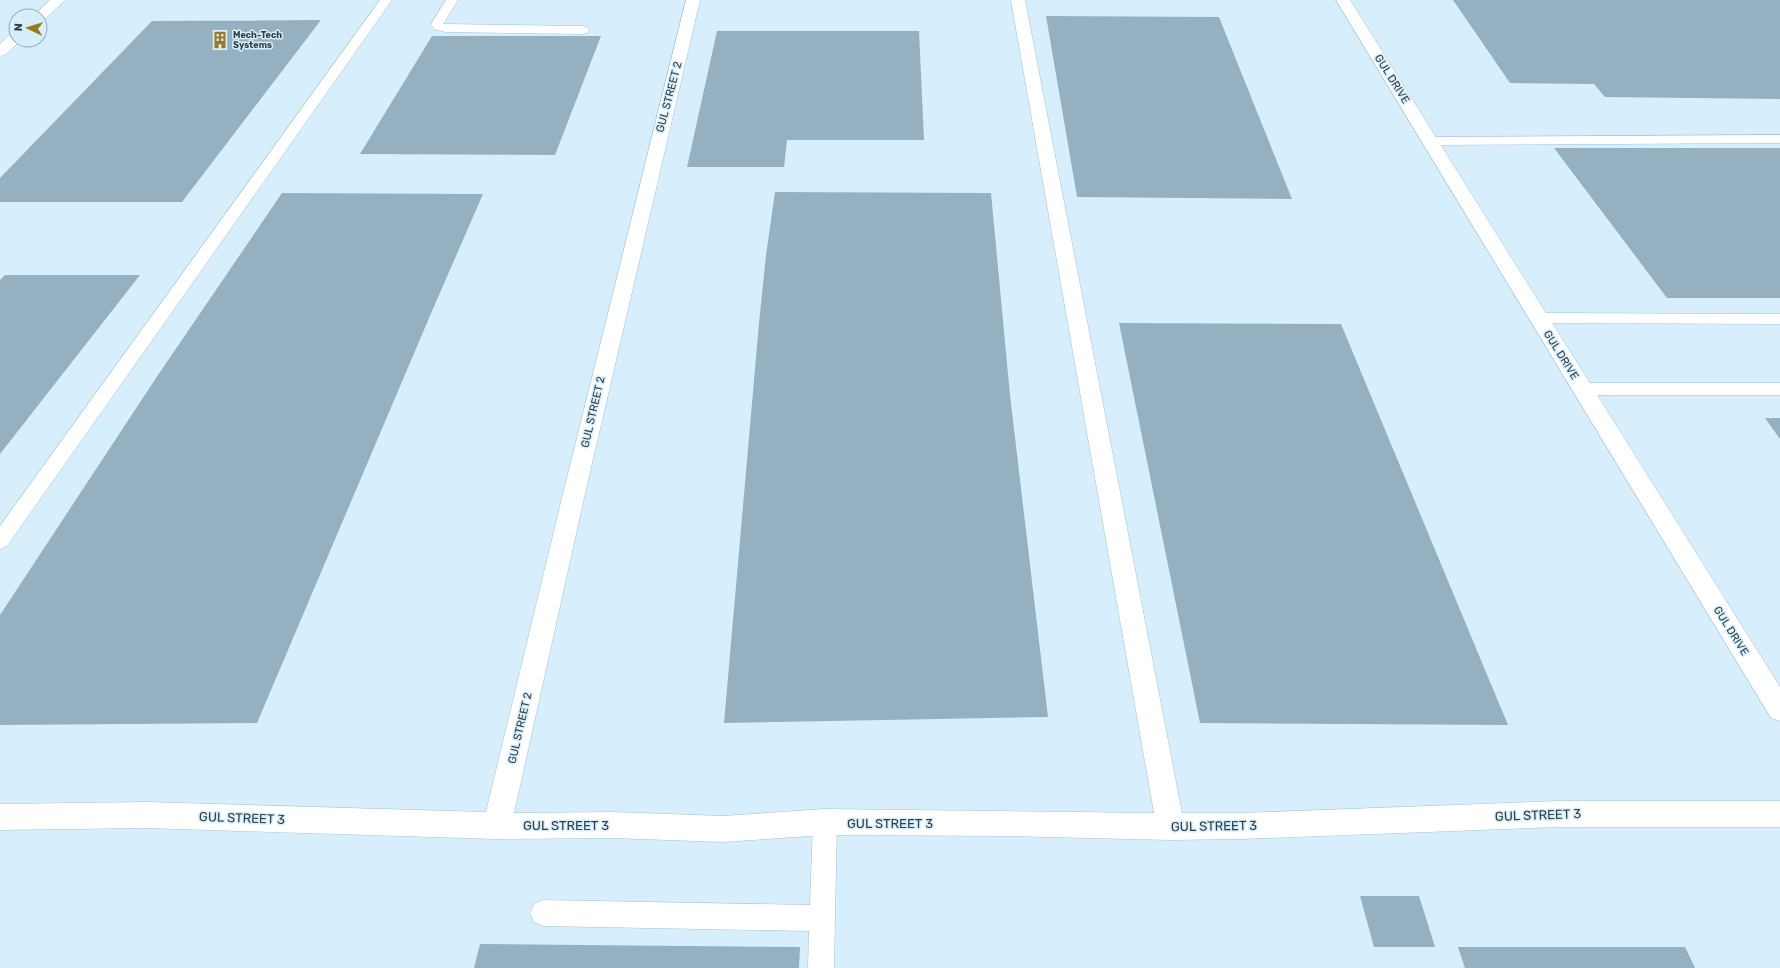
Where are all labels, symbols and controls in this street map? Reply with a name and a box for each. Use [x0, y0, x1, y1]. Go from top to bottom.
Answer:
north arrow [8, 8, 48, 48]
text: N [12, 23, 25, 32]
building icon: Mech-Tech Systems [210, 30, 230, 50]
place label: Mech-Tech Systems [233, 30, 282, 50]
street label: GUL DRIVE [1372, 52, 1412, 106]
street label: GUL STREET 2 [653, 60, 685, 134]
street label: GUL DRIVE [1541, 328, 1581, 382]
street label: GUL STREET 2 [578, 375, 608, 449]
street label: GUL DRIVE [1711, 604, 1751, 658]
street label: GUL STREET 2 [505, 691, 535, 765]
street label: GUL STREET 3 [1495, 806, 1581, 824]
street label: GUL STREET 3 [199, 809, 285, 827]
street label: GUL STREET 3 [847, 816, 933, 831]
street label: GUL STREET 3 [523, 818, 609, 833]
street label: GUL STREET 3 [1171, 818, 1257, 834]

